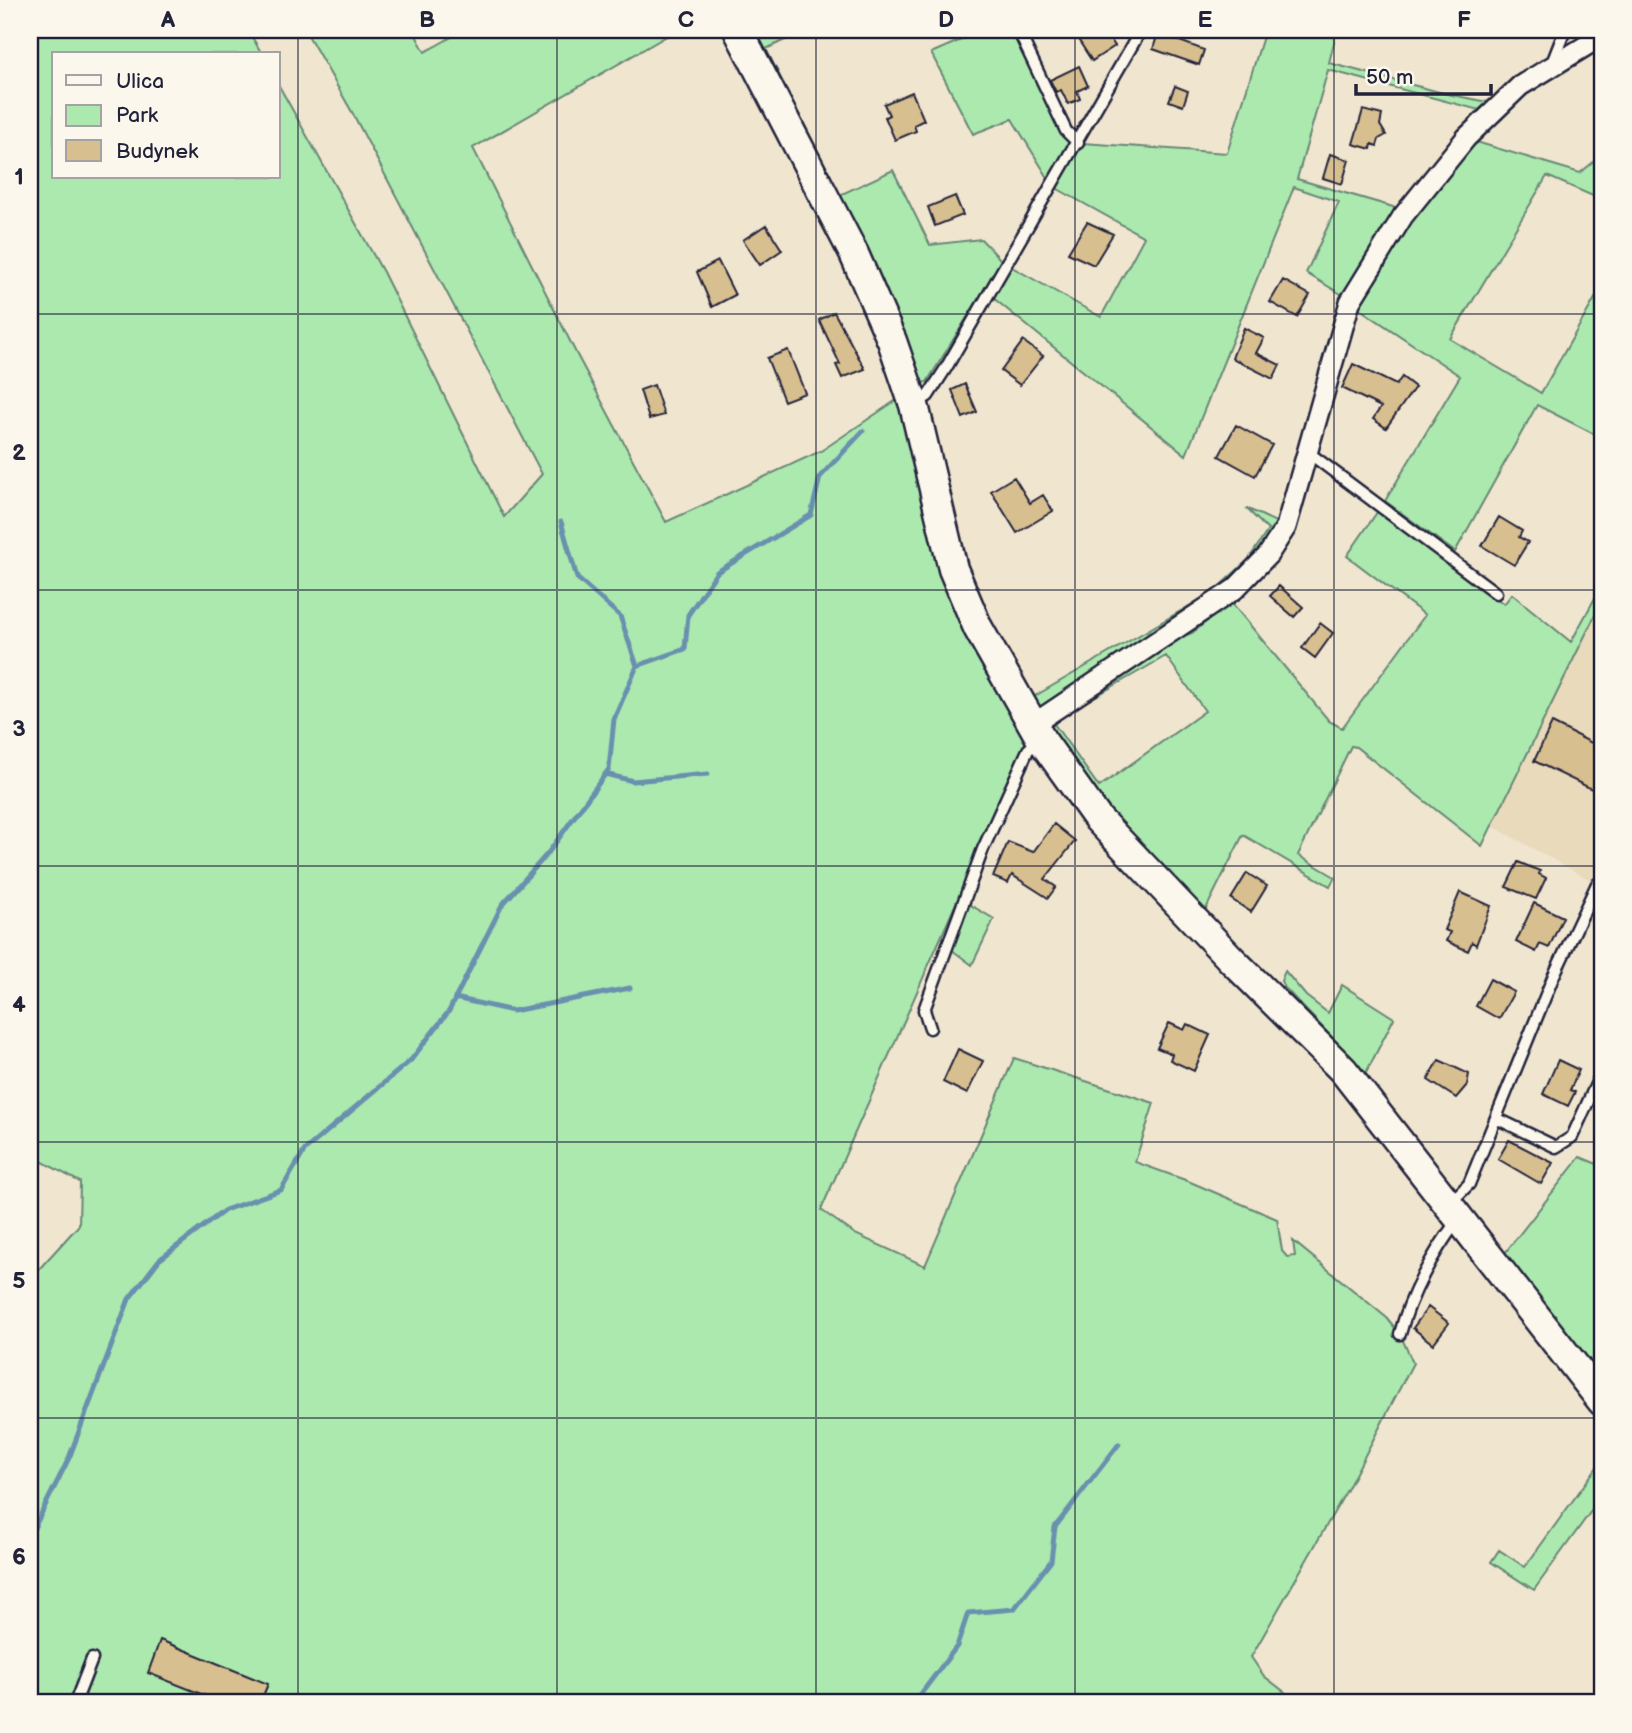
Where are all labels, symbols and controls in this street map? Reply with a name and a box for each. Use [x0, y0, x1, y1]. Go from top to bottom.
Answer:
text: A [160, 6, 176, 34]
text: B [419, 6, 435, 34]
text: C [678, 6, 694, 34]
text: D [938, 6, 954, 34]
text: E [1198, 6, 1213, 34]
text: F [1457, 6, 1471, 34]
legend [52, 52, 280, 178]
scale bar [1356, 52, 1490, 96]
text: 50 m [1366, 65, 1413, 90]
text: Ulica [116, 69, 164, 94]
text: Park [116, 103, 159, 128]
text: Budynek [116, 139, 199, 164]
text: 1 [14, 163, 24, 191]
text: 2 [12, 439, 26, 467]
text: 3 [12, 715, 26, 743]
text: 4 [12, 991, 26, 1019]
text: 5 [12, 1267, 26, 1295]
text: 6 [12, 1543, 26, 1571]

